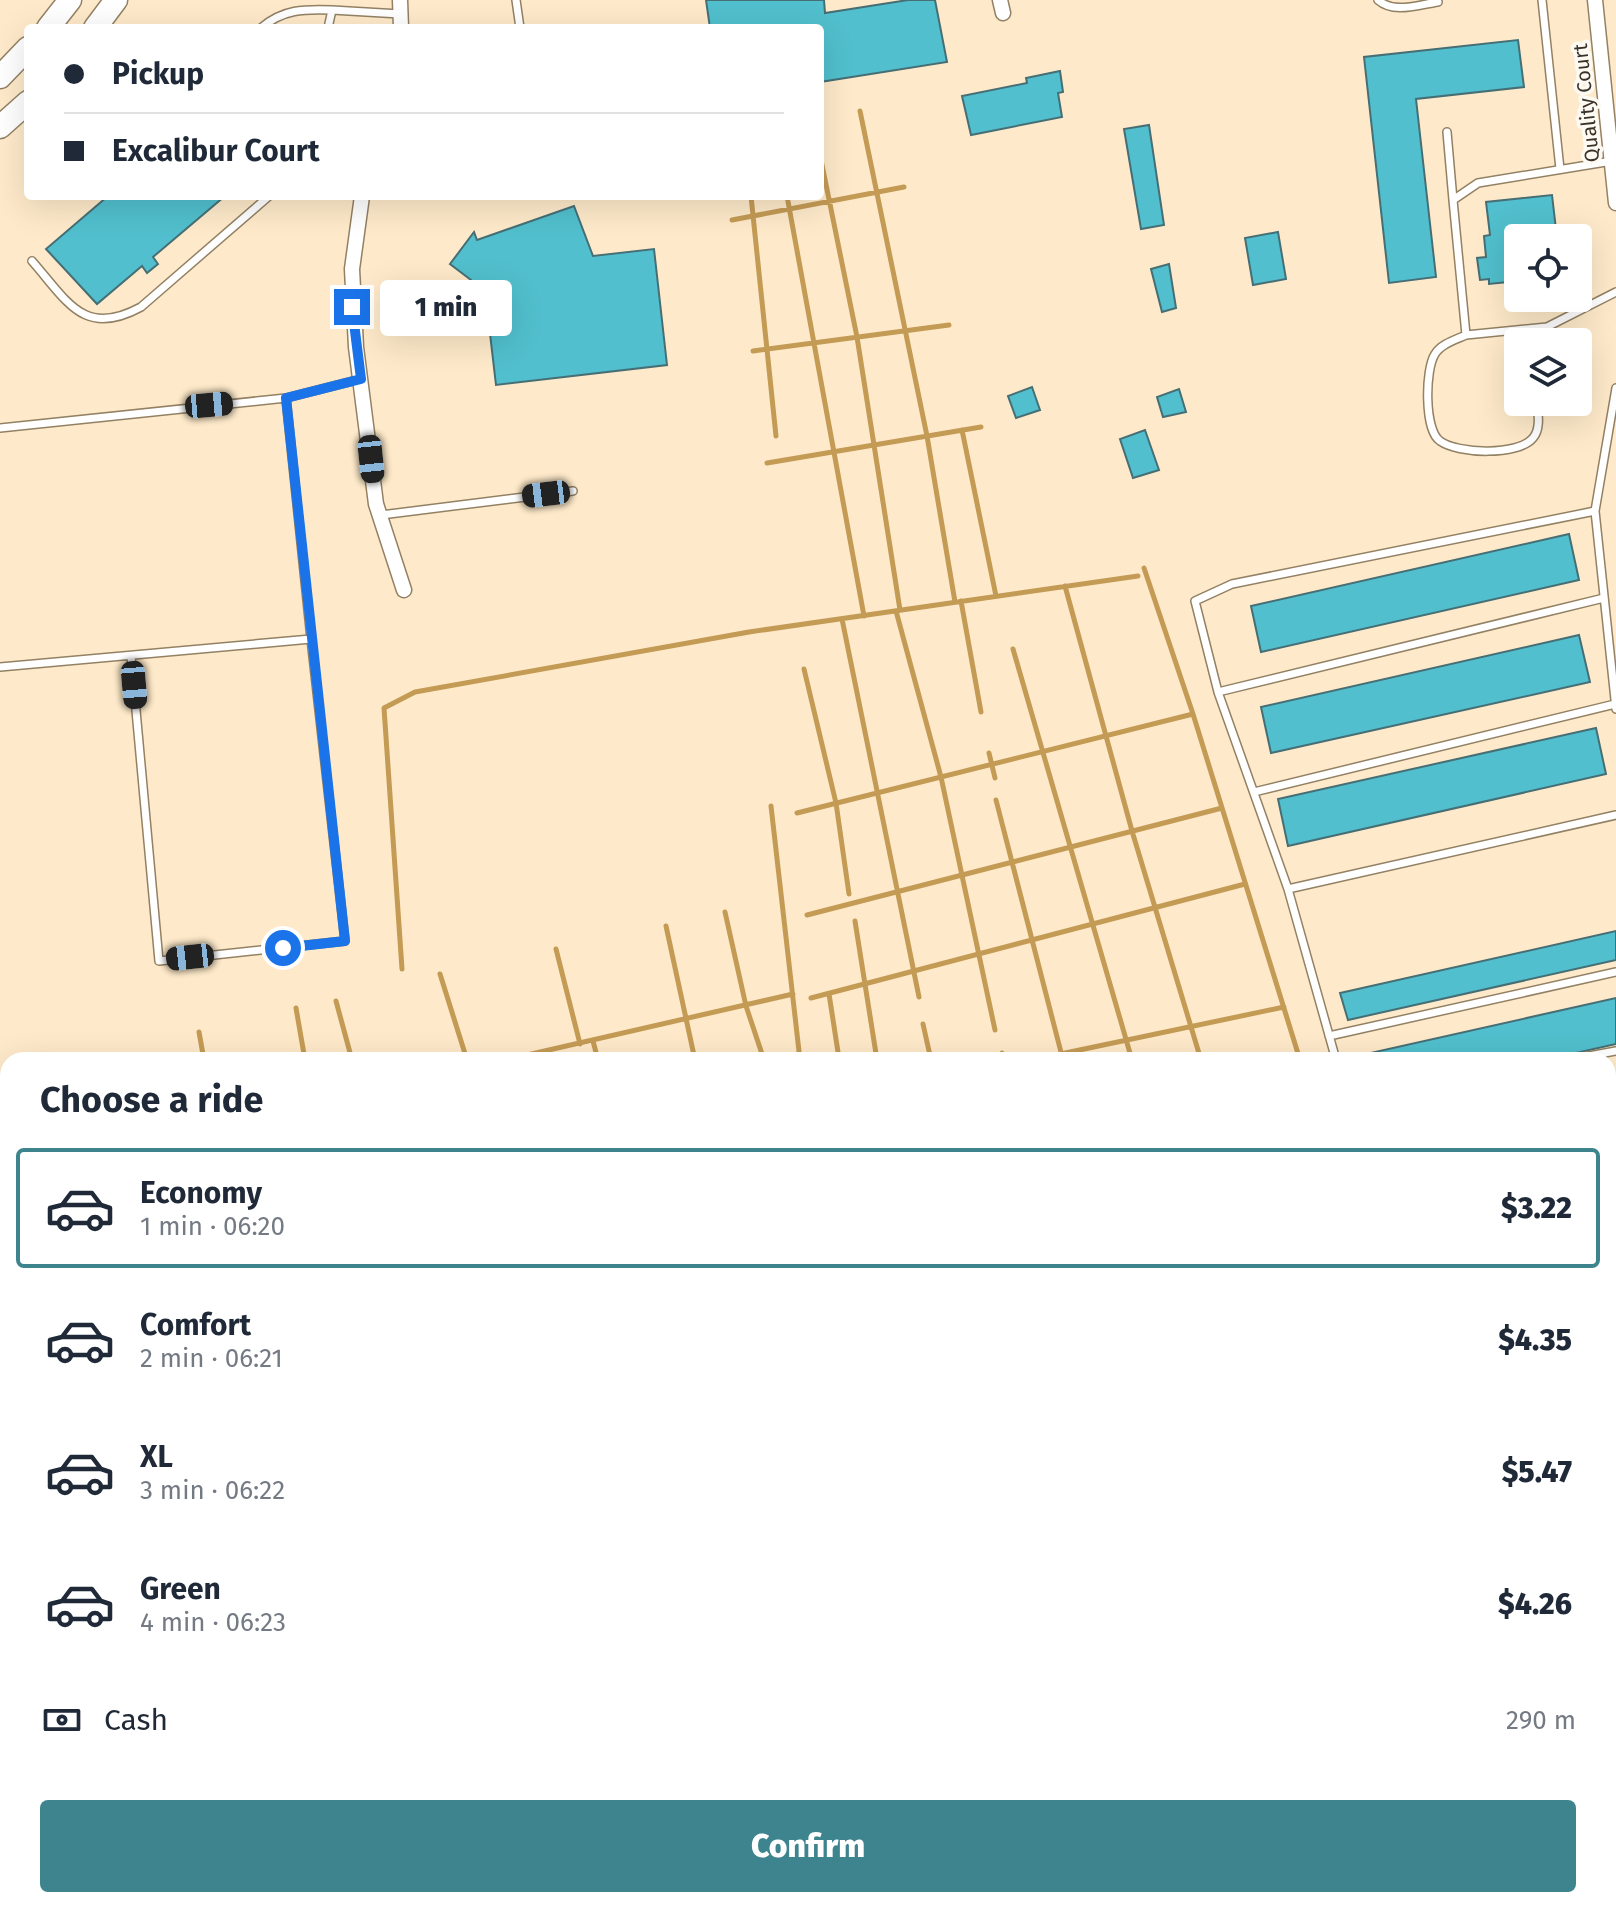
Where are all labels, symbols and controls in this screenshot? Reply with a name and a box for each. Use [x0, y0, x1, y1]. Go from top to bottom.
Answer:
street label: Quality Court [1568, 42, 1604, 163]
text: Pickup [112, 56, 204, 92]
text: Excalibur Court [112, 133, 319, 169]
map controls [1504, 224, 1592, 416]
button: locate [1504, 224, 1592, 312]
callout: 1 min [380, 279, 512, 335]
route end [334, 289, 370, 325]
text: 1 min [415, 292, 477, 323]
button: layers [1504, 328, 1592, 416]
car [184, 391, 234, 419]
car [357, 434, 385, 484]
car [521, 479, 571, 509]
car [120, 660, 148, 710]
route start [265, 930, 301, 966]
car [165, 943, 215, 971]
text: Choose a ride [40, 1078, 263, 1122]
icon: car [44, 1172, 116, 1244]
text: Economy [140, 1175, 262, 1211]
text: $3.22 [1501, 1190, 1572, 1226]
text: 1 min · 06:20 [140, 1211, 285, 1242]
icon: car [44, 1304, 116, 1376]
text: Comfort [140, 1307, 251, 1343]
text: $4.35 [1498, 1322, 1572, 1358]
text: 2 min · 06:21 [140, 1343, 283, 1374]
icon: car [44, 1436, 116, 1508]
text: XL [140, 1439, 173, 1475]
text: $5.47 [1502, 1454, 1572, 1490]
text: 3 min · 06:22 [140, 1475, 285, 1506]
icon: car [44, 1568, 116, 1640]
text: Green [140, 1571, 221, 1607]
text: $4.26 [1498, 1586, 1572, 1622]
text: 4 min · 06:23 [140, 1607, 286, 1638]
icon: cash [40, 1698, 84, 1742]
text: Cash [104, 1702, 168, 1738]
text: 290 m [1506, 1705, 1576, 1736]
button: Confirm [40, 1800, 1576, 1892]

